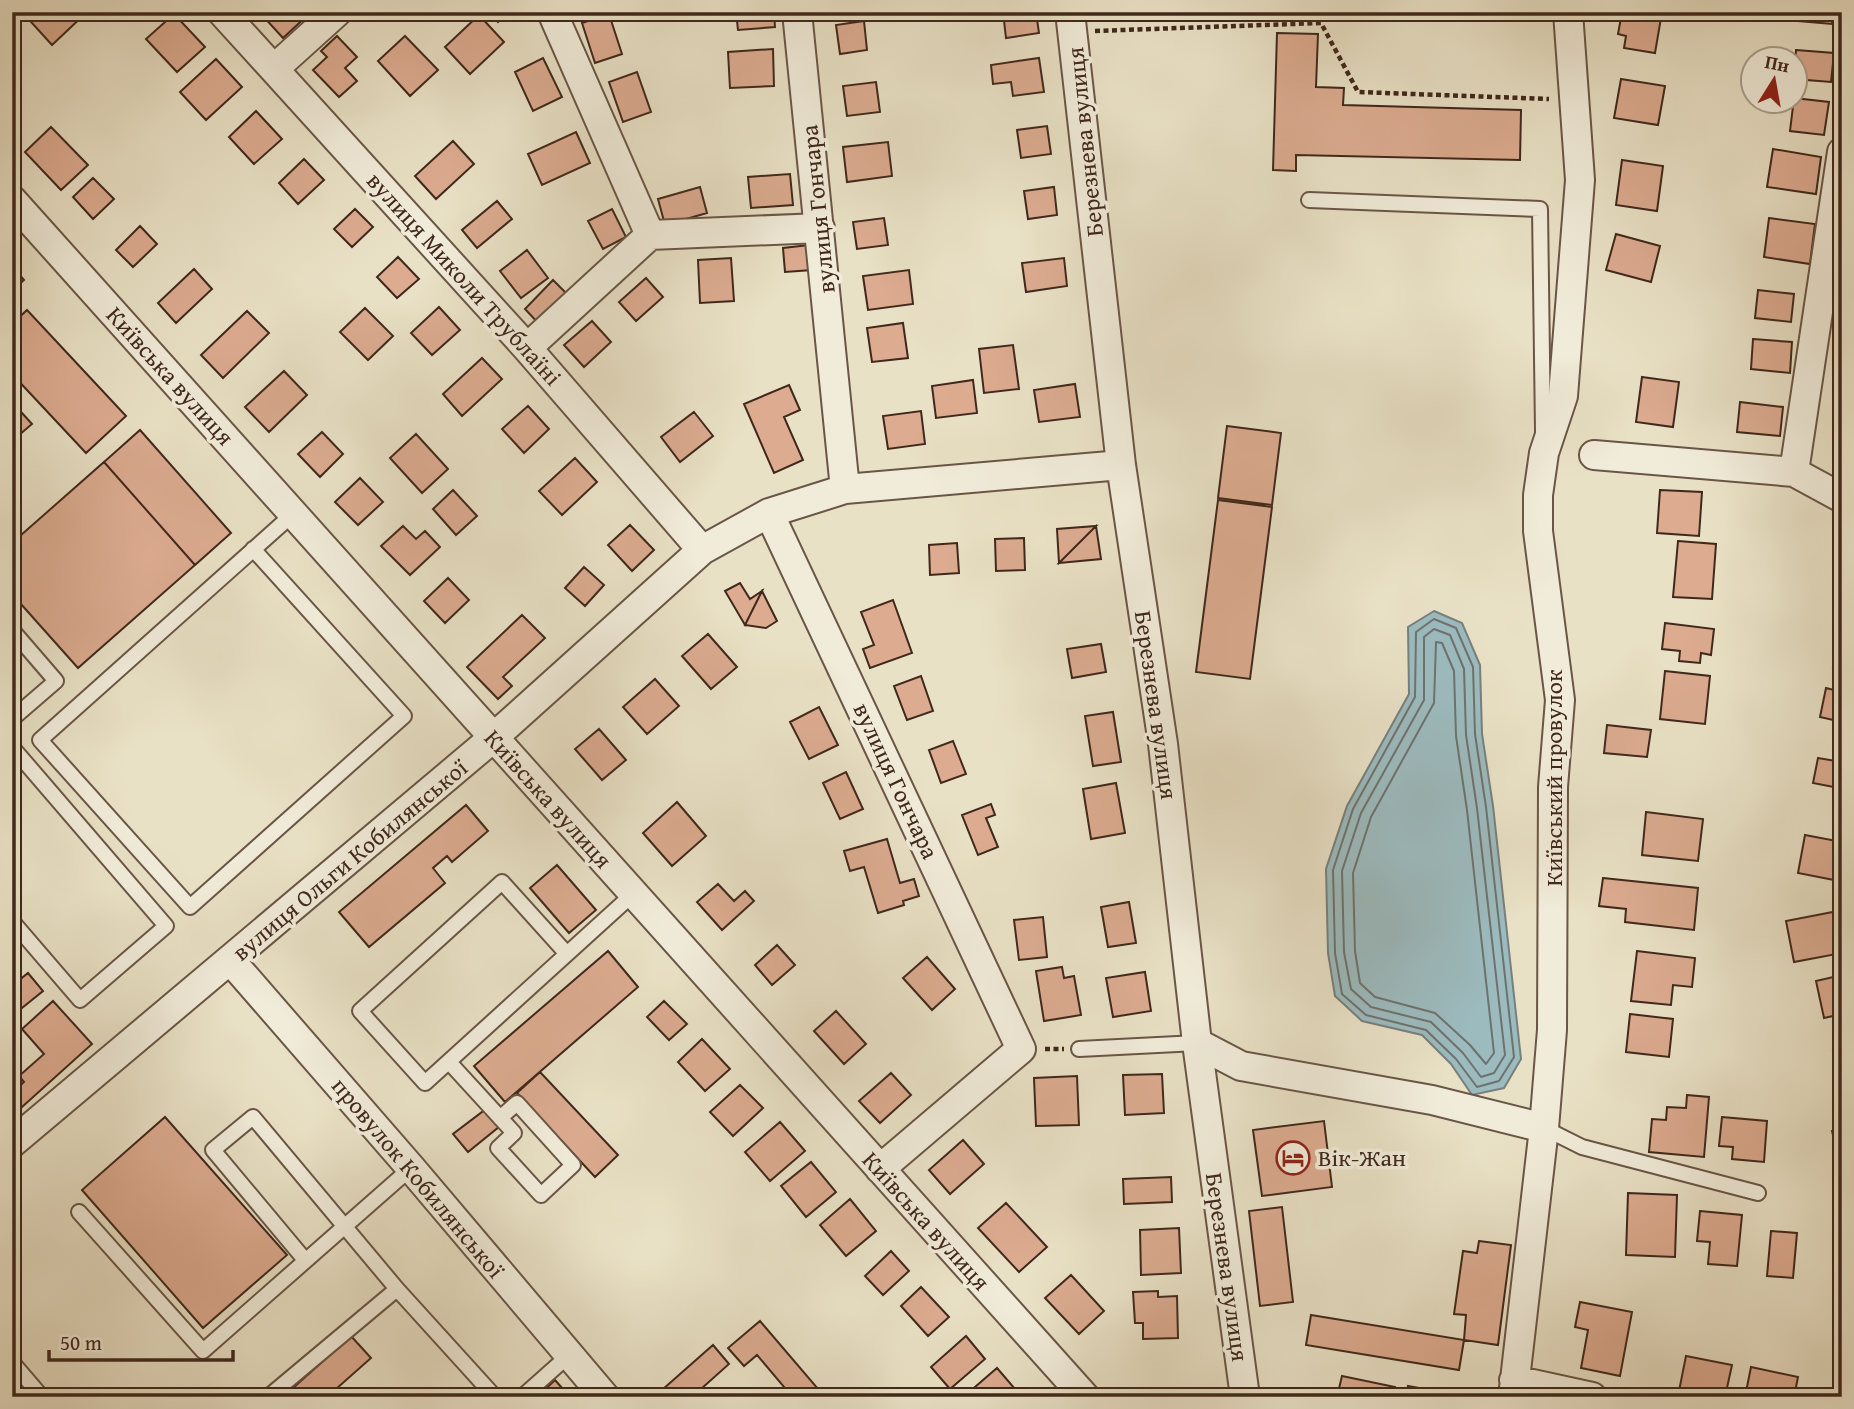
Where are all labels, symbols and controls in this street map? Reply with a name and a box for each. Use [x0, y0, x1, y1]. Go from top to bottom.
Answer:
street label: Березнева вулиця [1057, 46, 1112, 239]
north arrow [1738, 46, 1808, 116]
text: Пн [1763, 47, 1792, 79]
street label: вулиця Гончара [791, 123, 844, 295]
street label: вулиця Миколи Трублаїні [359, 164, 570, 393]
street label: Київська вулиця [98, 298, 242, 453]
street label: Березнева вулиця [1126, 608, 1187, 802]
street label: Київський провулок [1536, 669, 1571, 887]
street label: вулиця Гончара [845, 697, 948, 865]
street label: Київська вулиця [476, 721, 620, 876]
street label: вулиця Ольги Кобилянської [224, 750, 476, 969]
street label: провулок Кобилянської [324, 1070, 514, 1286]
hotel icon: Вік-Жан [1274, 1139, 1312, 1177]
place label: Вік-Жан [1318, 1140, 1406, 1175]
street label: Київська вулиця [854, 1143, 998, 1298]
street label: Березнева вулиця [1197, 1170, 1258, 1364]
scale bar [49, 1318, 233, 1362]
text: 50 m [60, 1327, 102, 1358]

